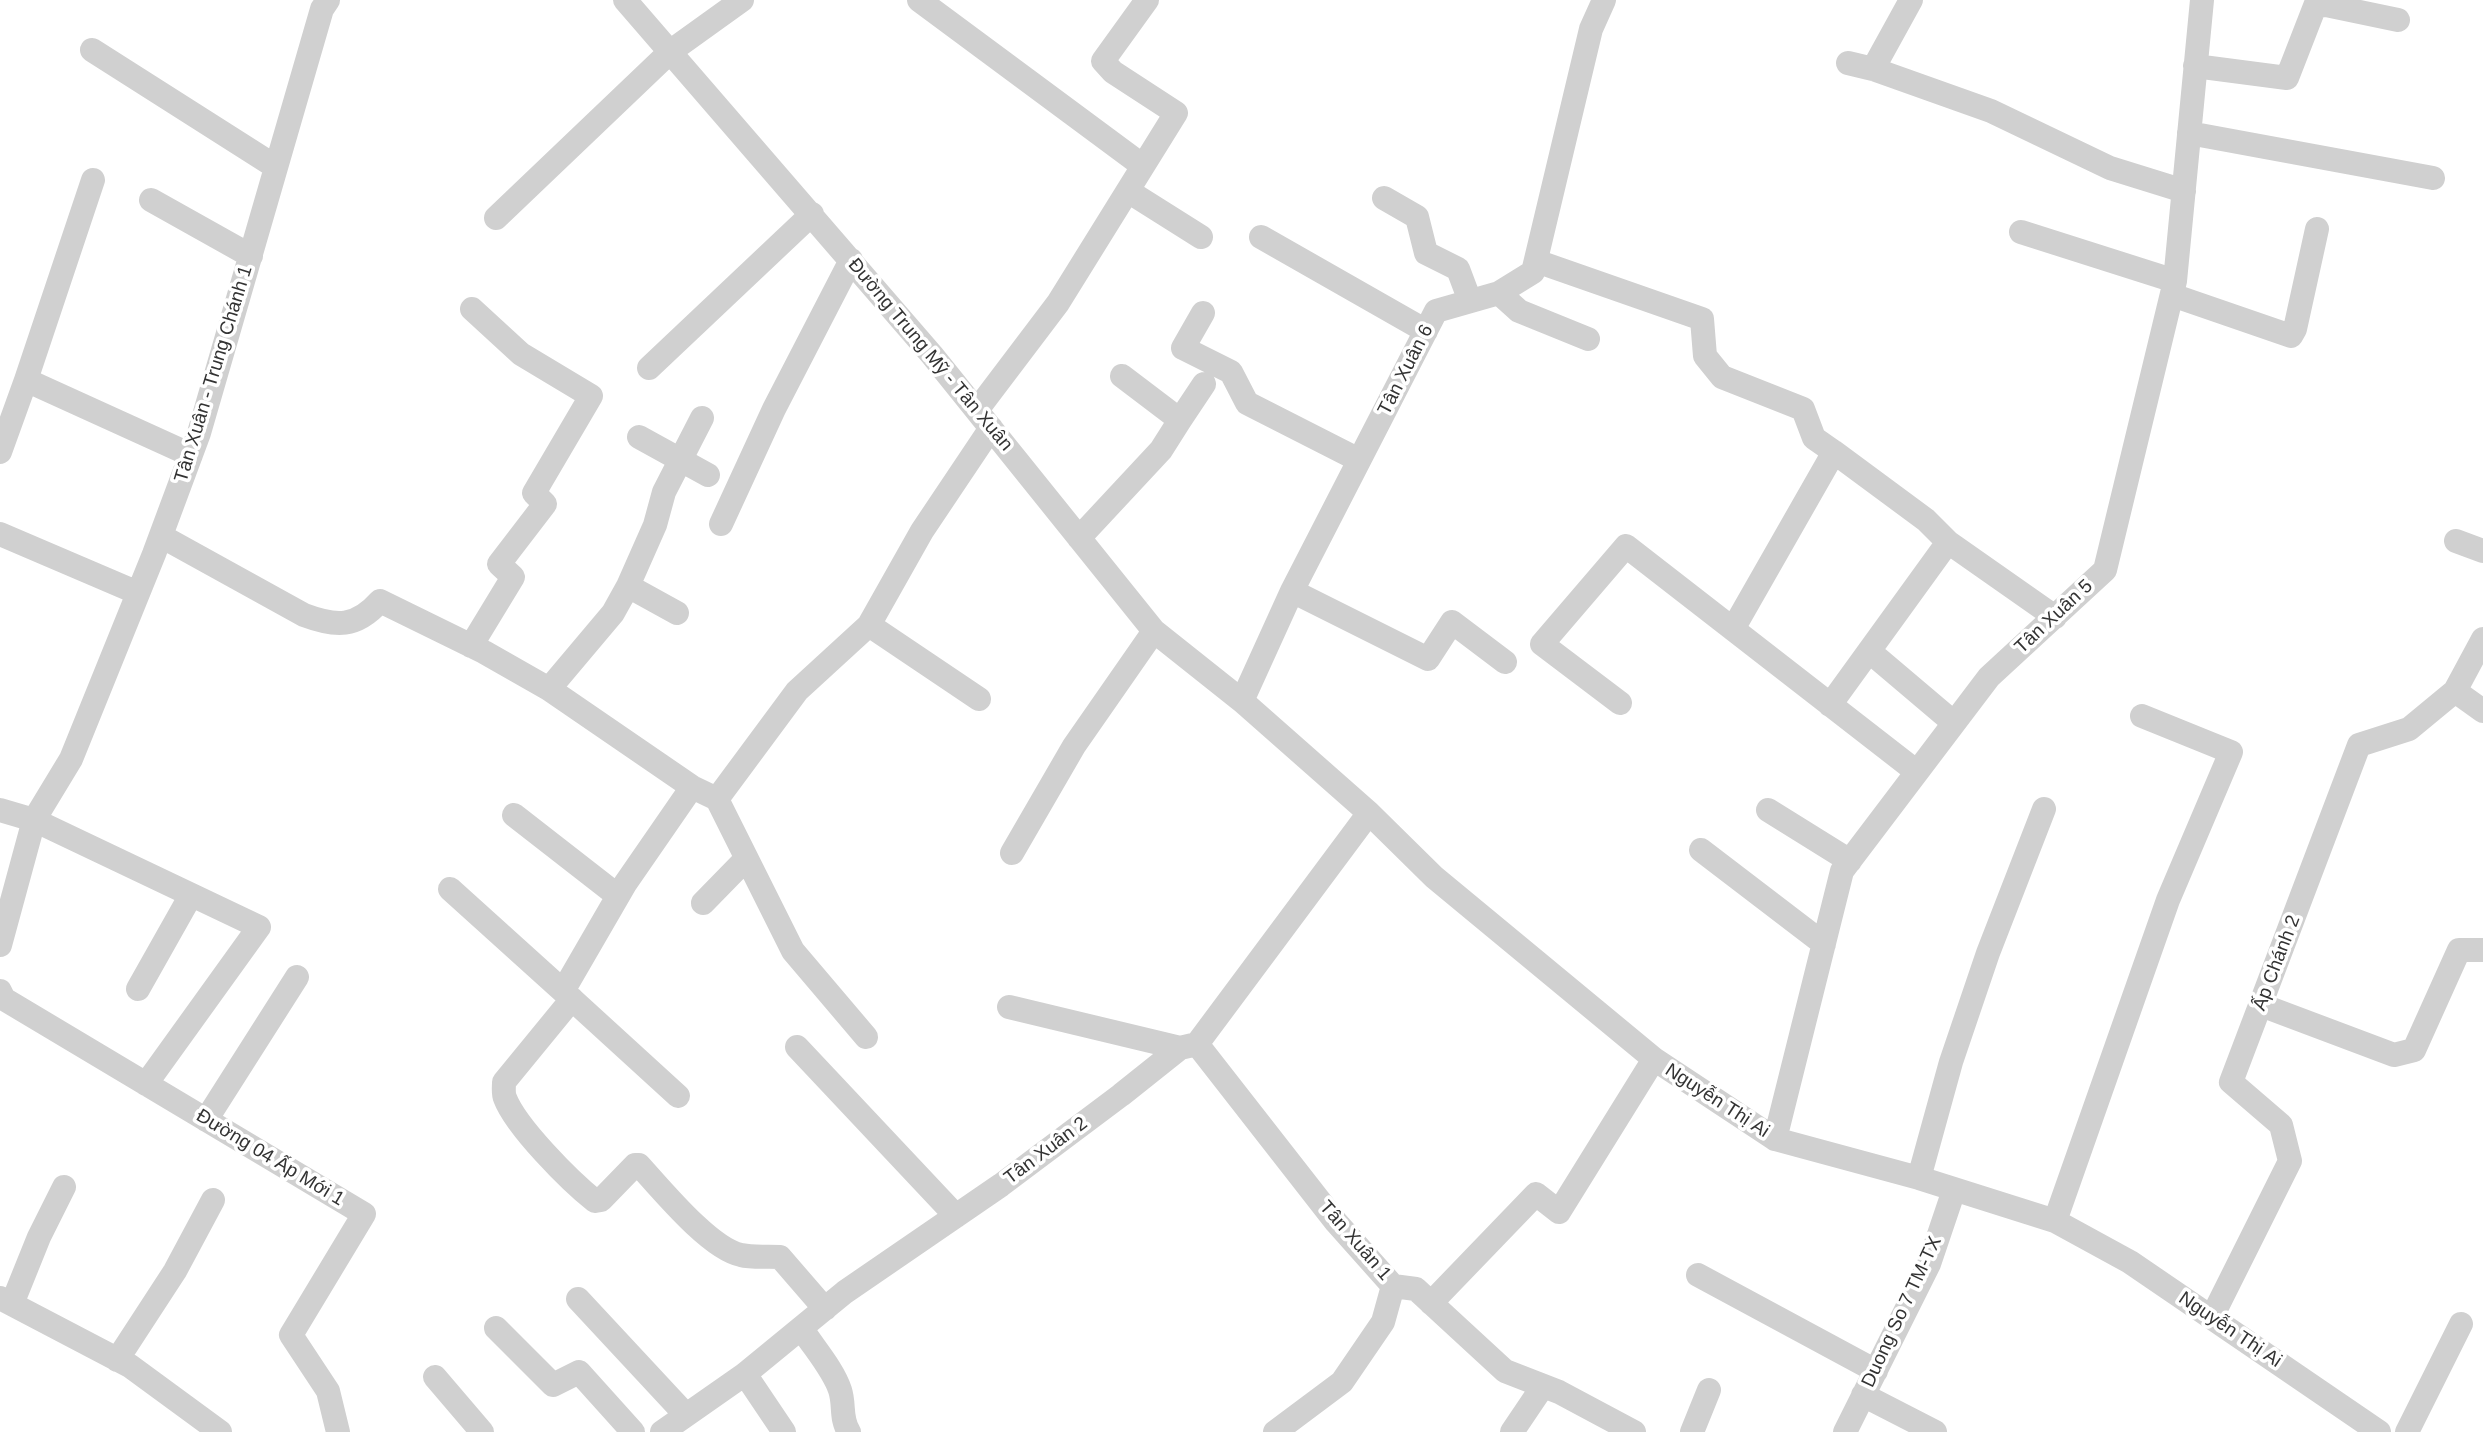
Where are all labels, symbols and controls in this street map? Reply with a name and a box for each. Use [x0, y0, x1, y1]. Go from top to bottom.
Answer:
street label: Đường Trung Mỹ - Tân Xuân [843, 254, 1017, 456]
street label: Tân Xuân - Trung Chánh 1 [170, 263, 258, 485]
street label: Tân Xuân 6 [1374, 321, 1438, 419]
street label: Tân Xuân 5 [2010, 575, 2098, 659]
street label: Ấp Chánh 2 [2248, 912, 2306, 1014]
street label: Nguyễn Thị Ai [1661, 1059, 1773, 1143]
street label: Đường 04 Ấp Mới 1 [192, 1105, 348, 1211]
street label: Tân Xuân 2 [1000, 1112, 1092, 1190]
street label: Tân Xuân 1 [1314, 1196, 1396, 1286]
street label: Duong So 7 TM-TX [1857, 1233, 1947, 1391]
street label: Nguyễn Thị Ai [2174, 1287, 2286, 1373]

